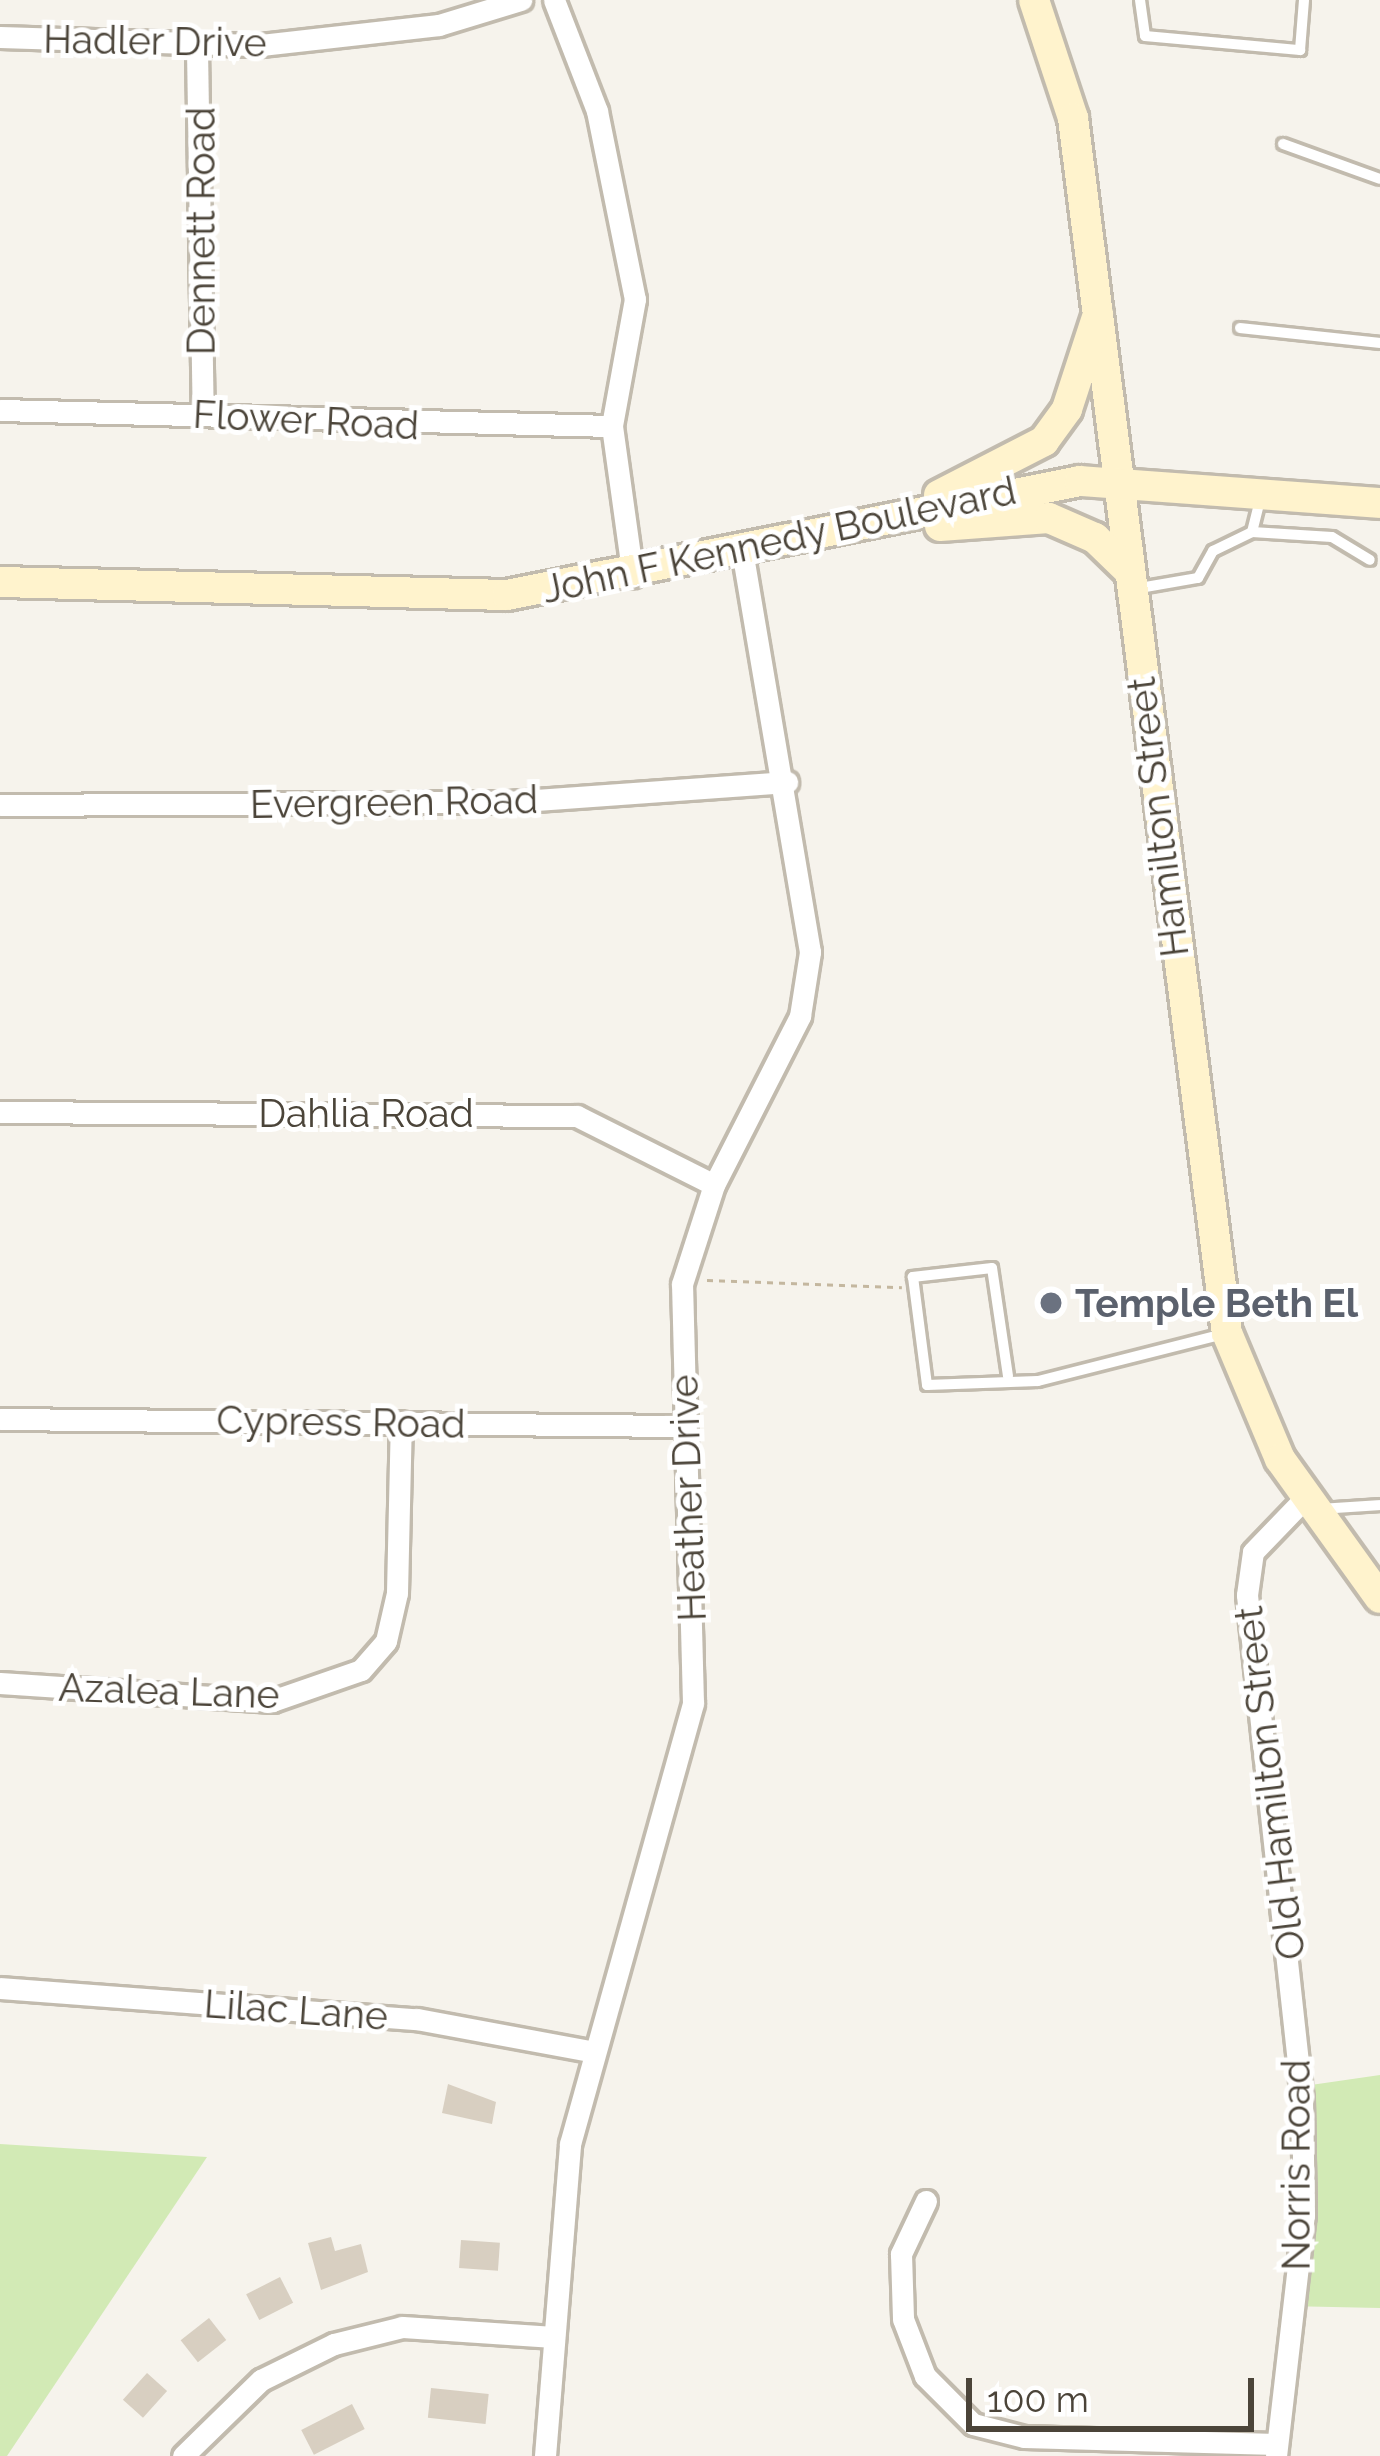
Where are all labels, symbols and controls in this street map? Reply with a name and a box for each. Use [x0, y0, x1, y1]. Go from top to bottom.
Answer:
street label: Hadler Drive [42, 16, 268, 66]
street label: Dennett Road [178, 107, 224, 355]
street label: Flower Road [191, 391, 421, 449]
street label: John F Kennedy Boulevard [537, 467, 1021, 613]
street label: Hamilton Street [1118, 674, 1198, 960]
street label: Evergreen Road [249, 776, 539, 828]
street label: Dahlia Road [258, 1090, 474, 1136]
place label: Temple Beth El [1075, 1280, 1358, 1326]
marker: Temple Beth El [1038, 1290, 1064, 1316]
street label: Heather Drive [660, 1373, 716, 1623]
street label: Cypress Road [216, 1396, 466, 1448]
street label: Old Hamilton Street [1225, 1604, 1315, 1962]
street label: Azalea Lane [58, 1664, 280, 1718]
street label: Lilac Lane [203, 1980, 389, 2040]
street label: Norris Road [1273, 2059, 1319, 2271]
scale bar [972, 2354, 1260, 2428]
text: 100 m [987, 2378, 1089, 2420]

